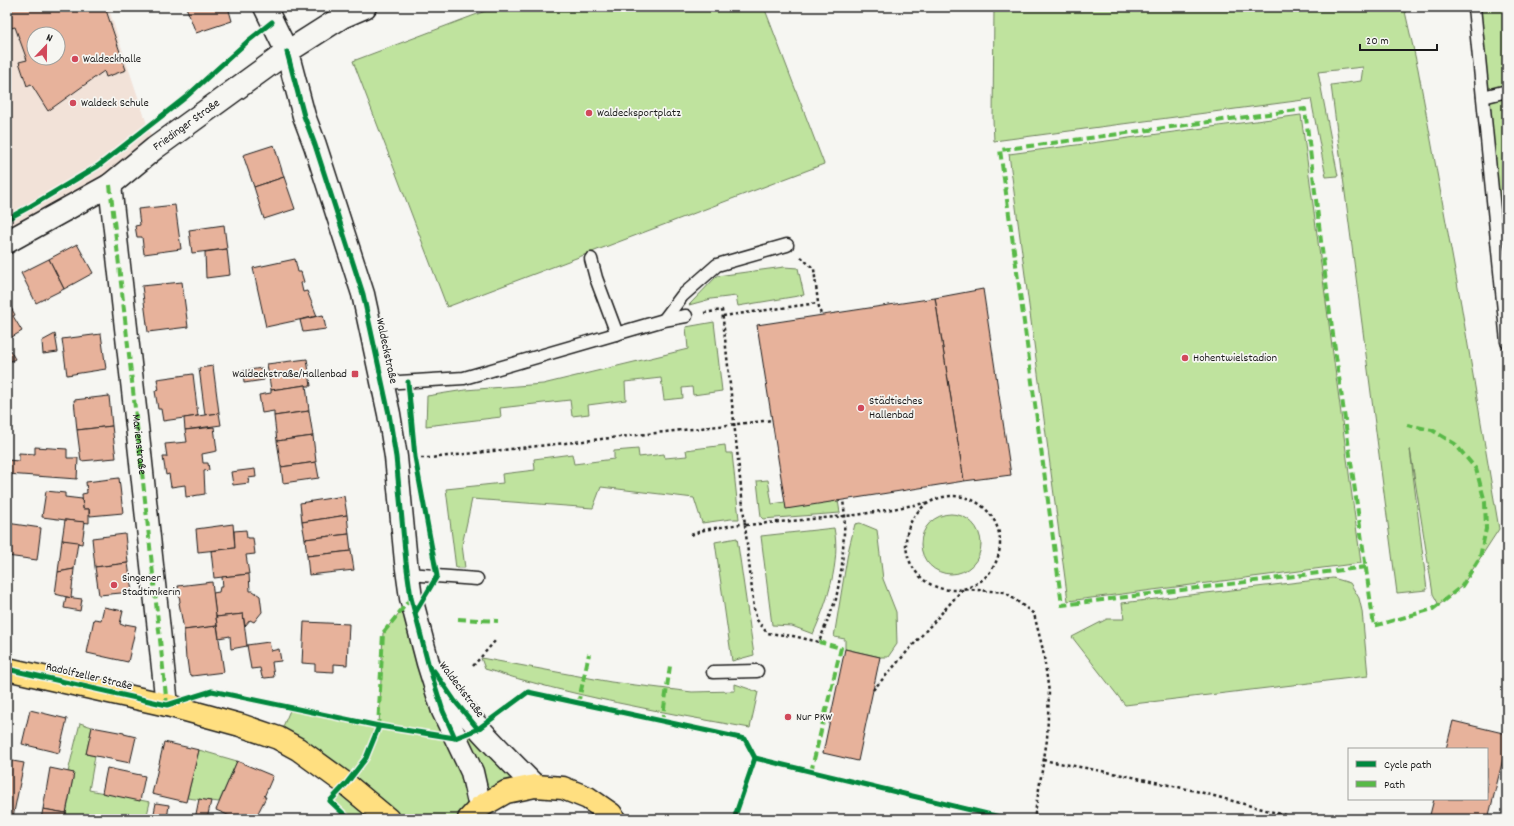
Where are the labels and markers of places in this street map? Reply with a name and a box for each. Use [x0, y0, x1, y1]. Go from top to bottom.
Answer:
place label: Waldeckhalle [83, 51, 141, 68]
marker: Waldeckhalle [70, 54, 80, 64]
place label: Waldeck Schule [81, 95, 149, 112]
marker: Waldeck Schule [68, 98, 78, 108]
place label: Waldecksportplatz [597, 105, 681, 122]
marker: Waldecksportplatz [584, 108, 594, 118]
place label: Hohentwielstadion [1193, 350, 1278, 367]
marker: Hohentwielstadion [1180, 353, 1190, 363]
place label: Waldeckstraße/Hallenbad [232, 366, 347, 383]
marker: Waldeckstraße/Hallenbad [350, 369, 360, 379]
place label: Städtisches Hallenbad [869, 393, 923, 424]
marker: Städtisches Hallenbad [856, 403, 866, 413]
place label: Singener Stadtimkerin [122, 570, 181, 601]
marker: Singener Stadtimkerin [109, 580, 119, 590]
place label: Nur PKW [796, 709, 832, 726]
marker: Nur PKW [783, 712, 793, 722]

